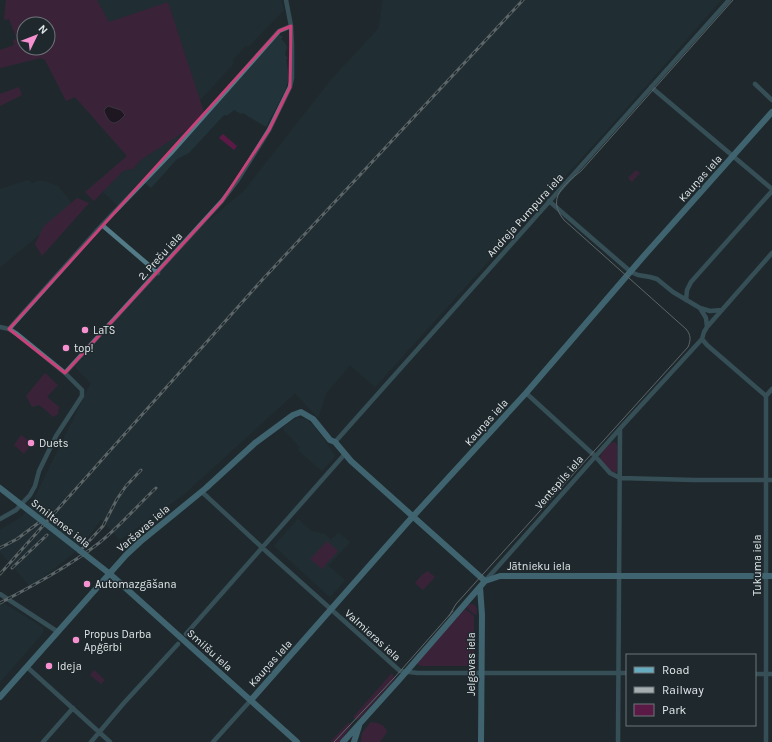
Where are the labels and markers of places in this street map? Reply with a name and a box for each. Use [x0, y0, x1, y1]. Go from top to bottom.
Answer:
place label: LaTS [93, 324, 115, 337]
marker: LaTS [80, 325, 90, 335]
place label: top! [74, 342, 94, 355]
marker: top! [61, 343, 71, 353]
place label: Duets [39, 437, 69, 450]
marker: Duets [26, 438, 36, 448]
place label: Automazgāšana [95, 578, 177, 591]
marker: Automazgāšana [82, 579, 92, 589]
place label: Propus Darba Apģērbi [84, 628, 151, 654]
marker: Propus Darba Apģērbi [71, 635, 81, 645]
place label: Ideja [57, 660, 82, 673]
marker: Ideja [44, 661, 54, 671]

